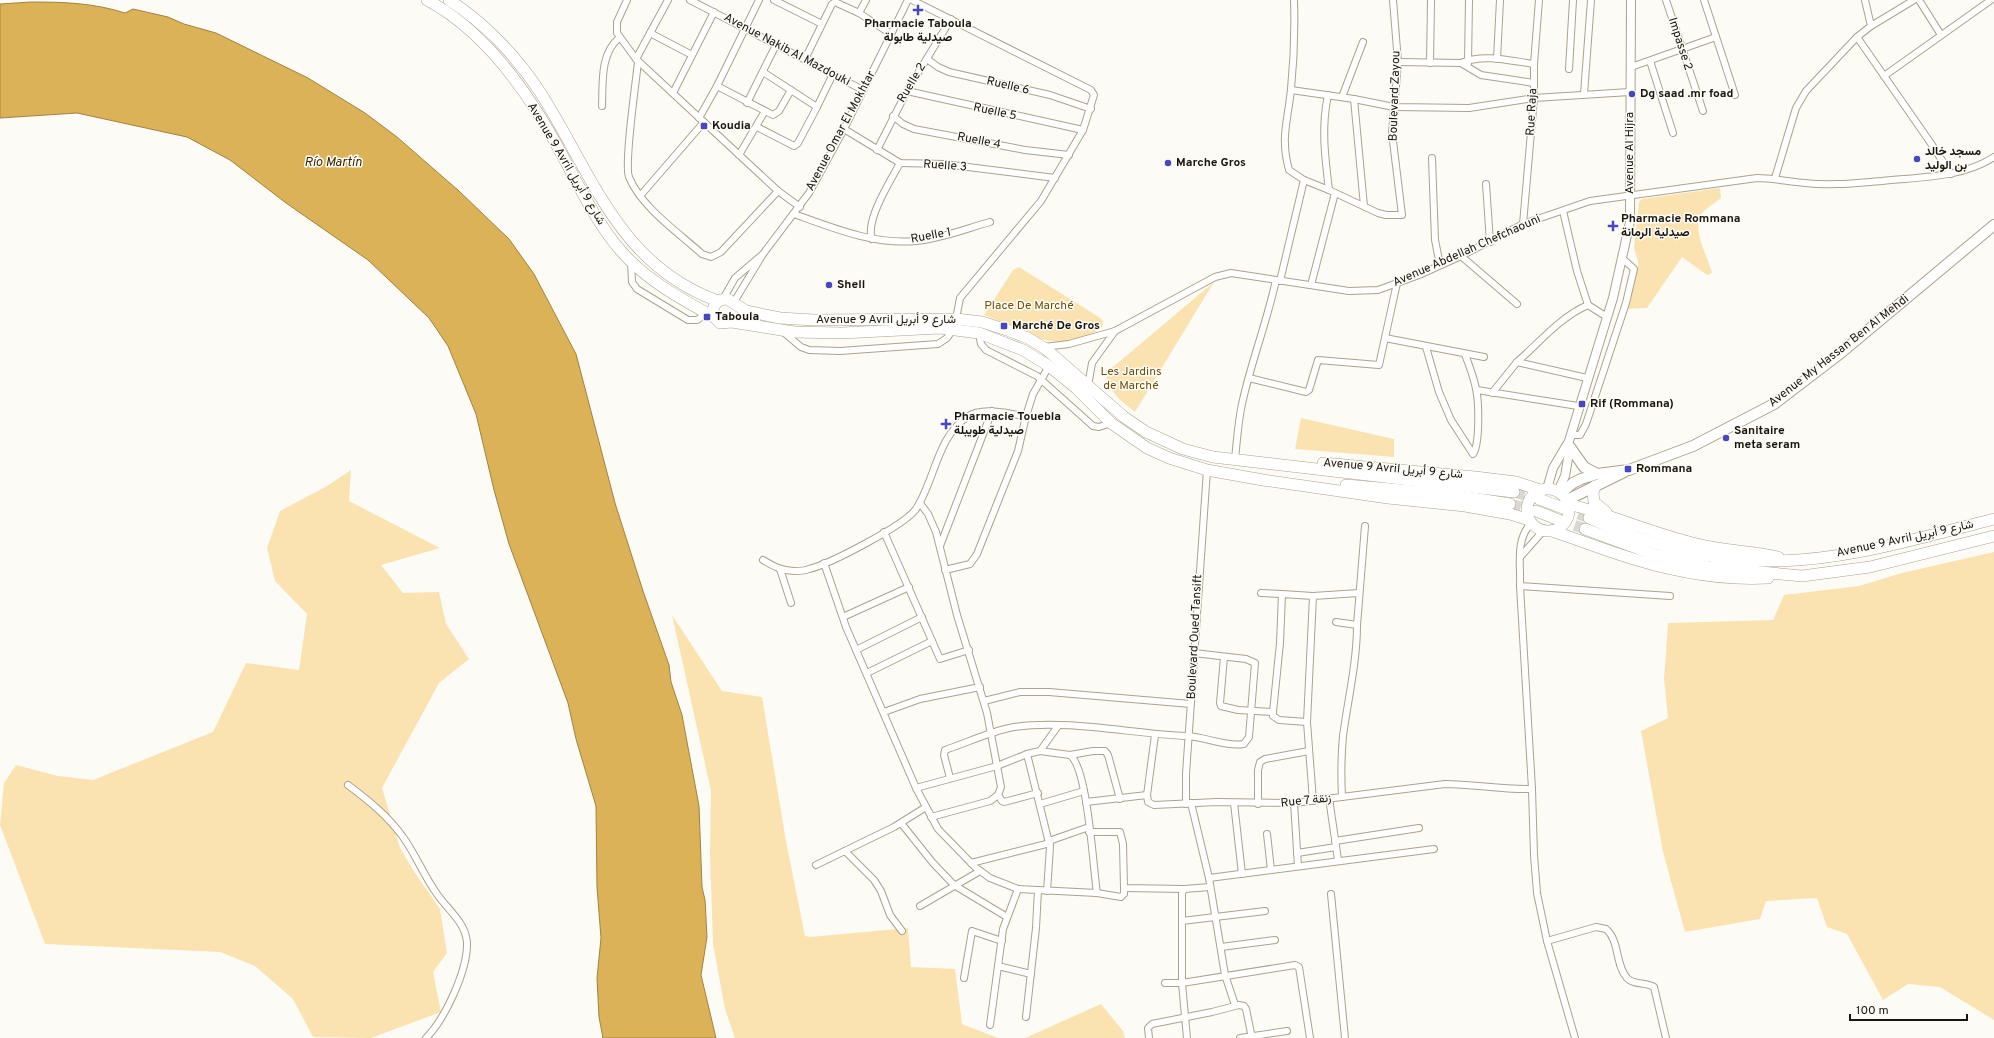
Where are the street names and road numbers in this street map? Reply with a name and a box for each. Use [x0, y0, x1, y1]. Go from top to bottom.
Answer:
street label: Avenue Nakib Al Mazdouki [721, 10, 853, 90]
street label: Impasse 2 [1664, 16, 1696, 72]
street label: Boulevard Zayou [1385, 50, 1405, 142]
street label: Ruelle 2 [894, 60, 930, 106]
street label: Avenue Omar El Mokhtar [802, 68, 880, 194]
street label: Ruelle 6 [985, 73, 1031, 99]
street label: Rue Raja [1523, 88, 1541, 136]
street label: Avenue 9 Avril شارع 9 أبريل [523, 100, 609, 228]
street label: Ruelle 5 [972, 100, 1018, 124]
street label: Avenue Al Hijra [1622, 112, 1638, 194]
street label: Ruelle 4 [956, 129, 1002, 153]
street label: Ruelle 3 [923, 156, 967, 176]
street label: Avenue Abdellah Chefchaouni [1391, 211, 1543, 291]
street label: Ruelle 1 [909, 224, 953, 248]
street label: Avenue My Hassan Ben Al Mehdi [1766, 291, 1912, 411]
street label: Avenue 9 Avril شارع 9 أبريل [816, 312, 956, 328]
street label: Avenue 9 Avril شارع 9 أبريل [1323, 455, 1463, 483]
street label: Avenue 9 Avril شارع 9 أبريل [1835, 517, 1975, 561]
street label: Boulevard Oued Tansift [1184, 574, 1206, 700]
street label: Rue 7 زنقة [1280, 790, 1332, 812]

